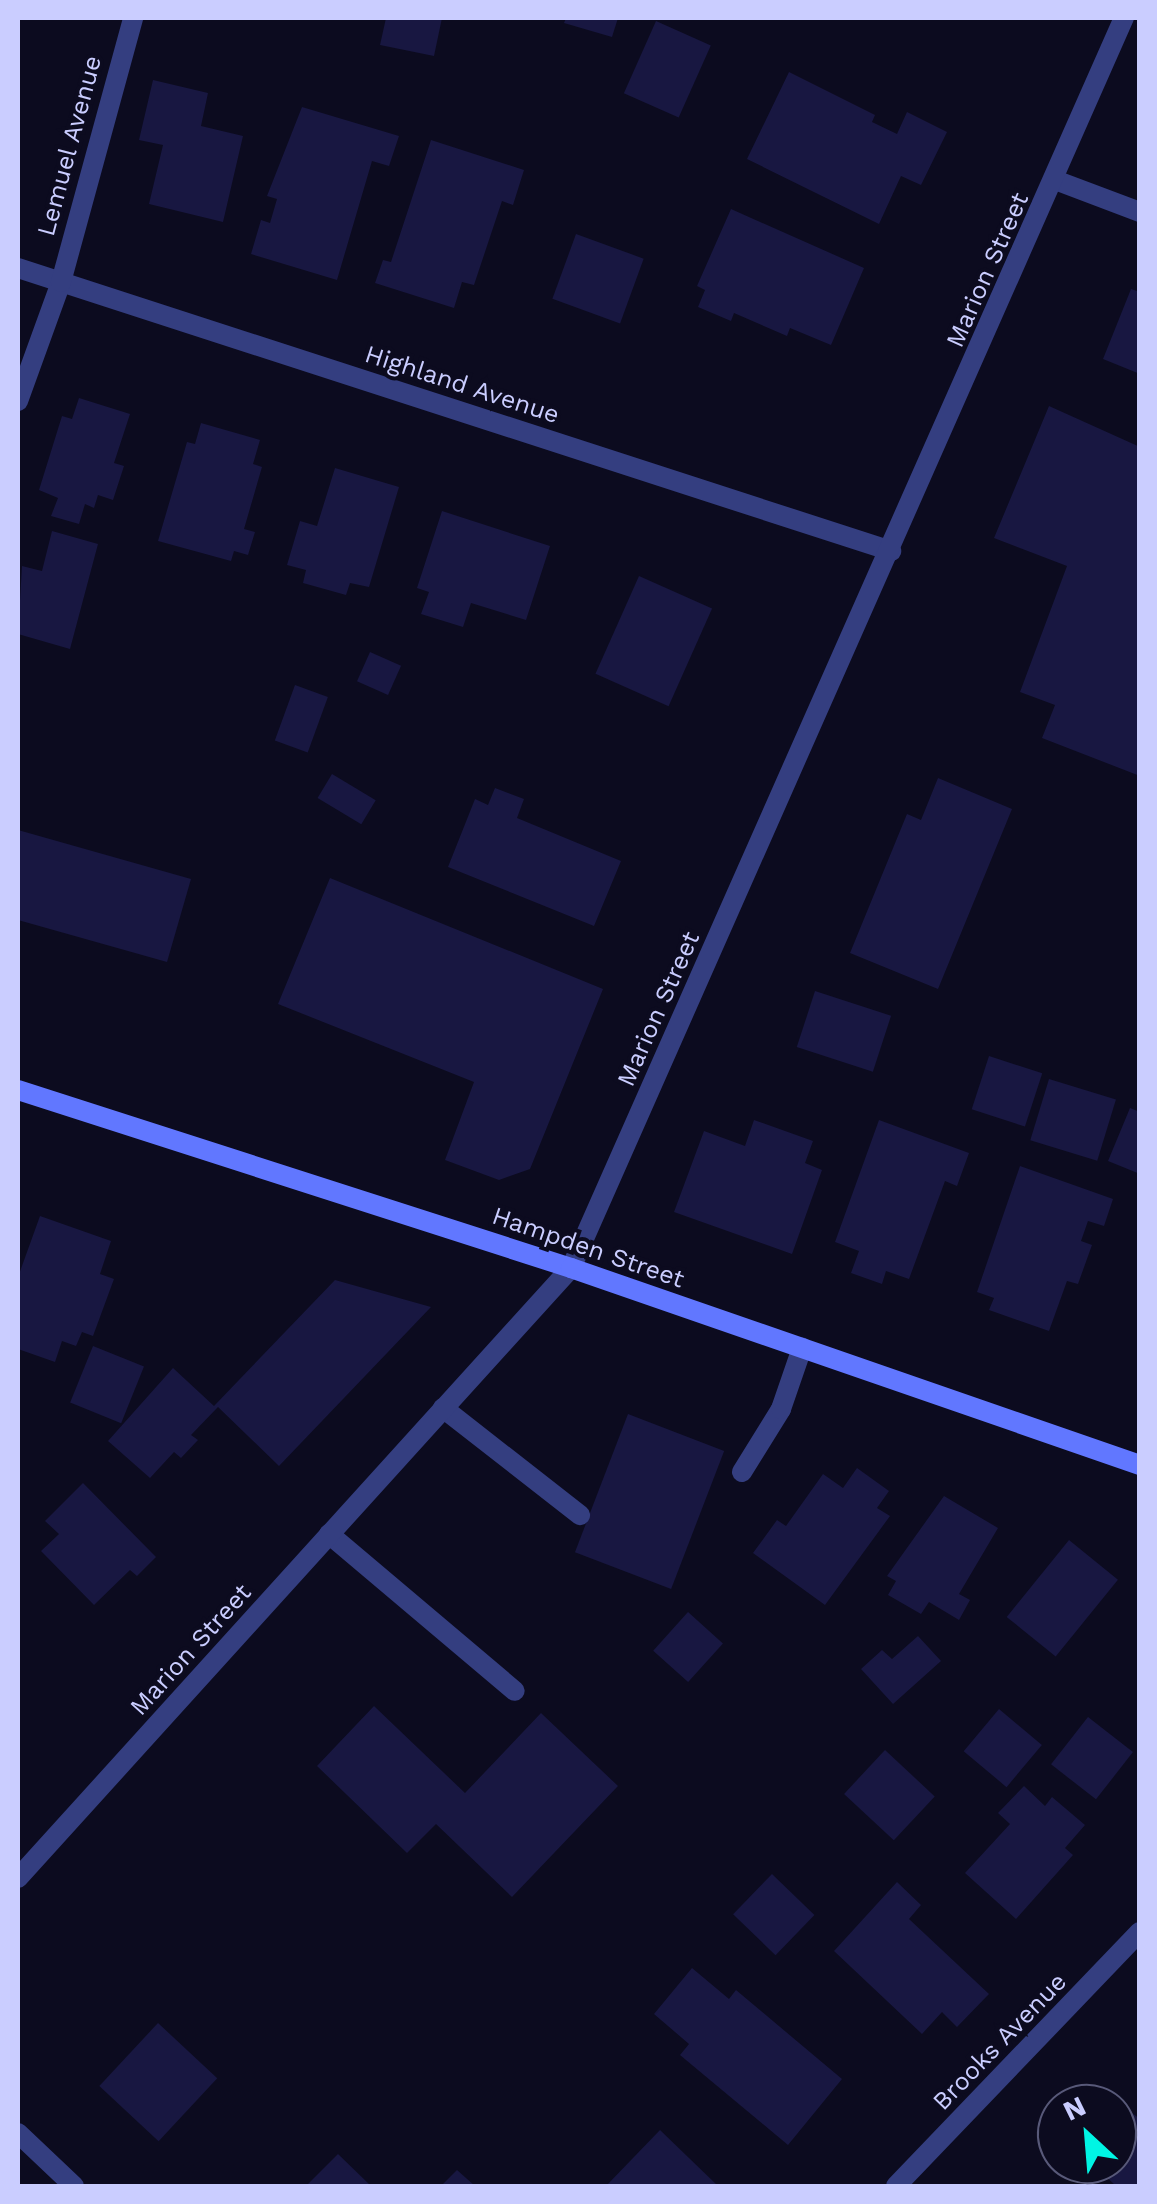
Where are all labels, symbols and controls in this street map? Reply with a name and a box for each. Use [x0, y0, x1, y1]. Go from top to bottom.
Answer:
street label: Lemuel Avenue [31, 52, 109, 240]
street label: Marion Street [940, 188, 1036, 352]
street label: Highland Avenue [361, 339, 563, 431]
street label: Marion Street [611, 927, 707, 1091]
street label: Hampden Street [488, 1201, 688, 1295]
street label: Marion Street [124, 1578, 258, 1722]
street label: Brooks Avenue [927, 1967, 1073, 2117]
north arrow [1037, 2084, 1137, 2184]
text: N [1058, 2089, 1091, 2128]

